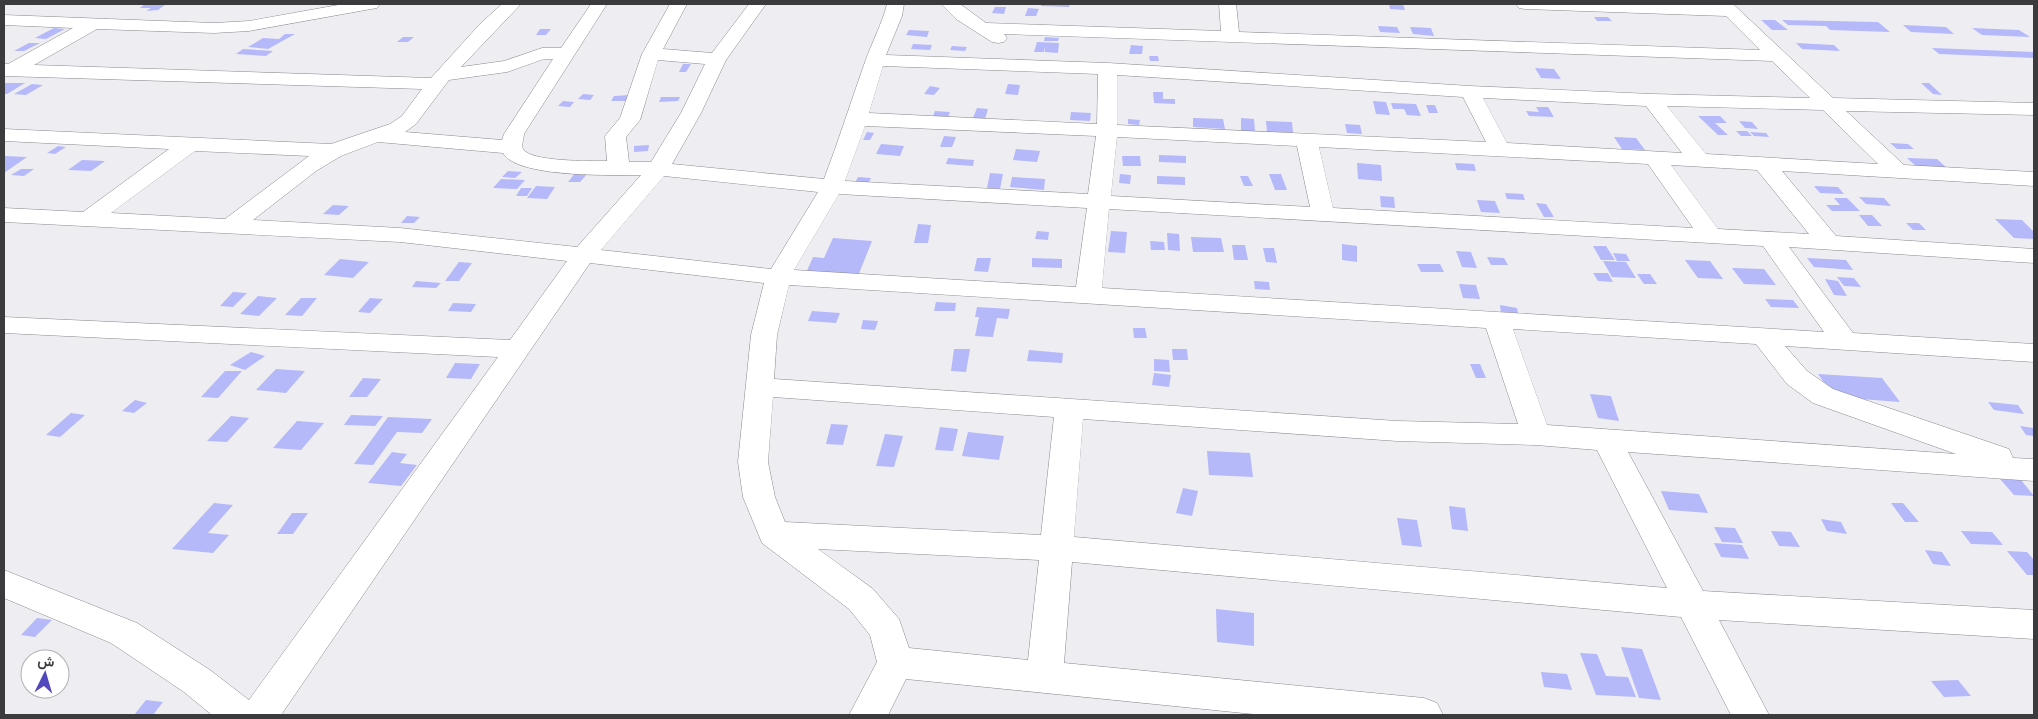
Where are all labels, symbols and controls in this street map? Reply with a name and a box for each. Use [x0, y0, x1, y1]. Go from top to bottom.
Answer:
north arrow [20, 649, 70, 699]
text: ش [37, 649, 56, 671]

